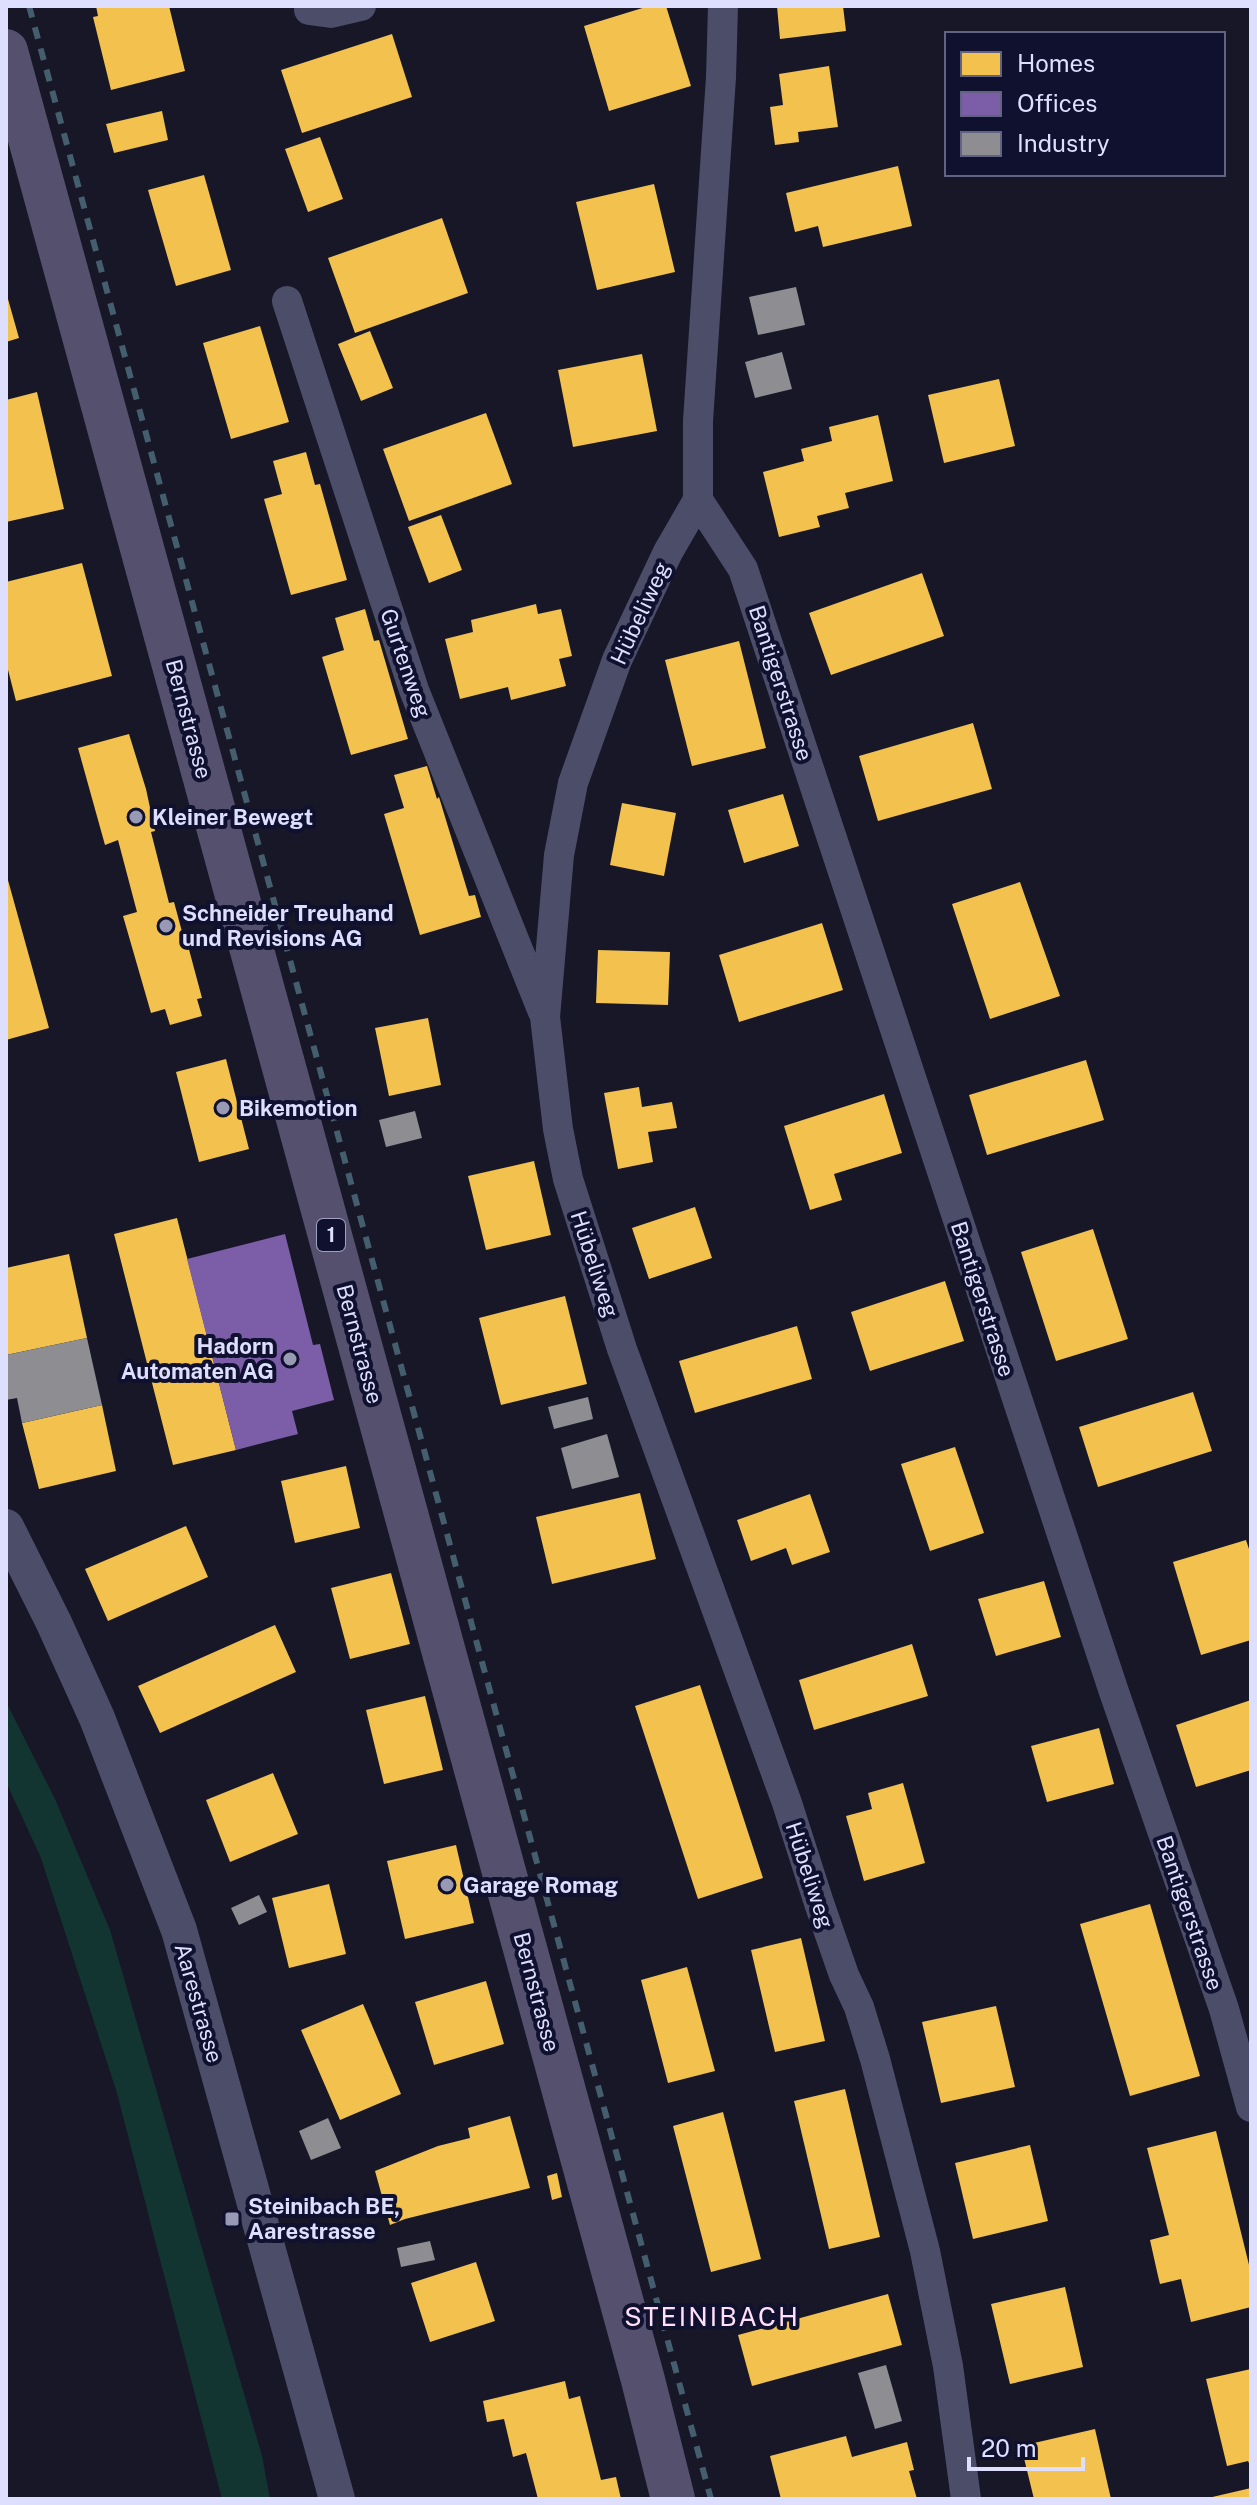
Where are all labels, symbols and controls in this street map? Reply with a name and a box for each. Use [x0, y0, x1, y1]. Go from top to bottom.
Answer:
legend [945, 32, 1225, 176]
text: Homes [1017, 49, 1095, 77]
text: Offices [1017, 89, 1097, 117]
text: Industry [1017, 129, 1110, 157]
street label: Hübeliweg [605, 557, 675, 669]
street label: Bantigerstrasse [744, 602, 818, 764]
street label: Gurtenweg [375, 605, 437, 721]
street label: Bernstrasse [161, 656, 217, 782]
place label: Kleiner Bewegt [152, 804, 313, 830]
marker: Kleiner Bewegt [127, 808, 145, 826]
place label: Schneider Treuhand und Revisions AG [182, 900, 394, 951]
marker: Schneider Treuhand und Revisions AG [157, 917, 175, 935]
place label: Bikemotion [239, 1095, 358, 1121]
marker: Bikemotion [214, 1099, 232, 1117]
street label: Hübeliweg [566, 1207, 624, 1321]
street label: Bantigerstrasse [946, 1218, 1020, 1380]
road number: 1 [317, 1219, 345, 1251]
street label: Bernstrasse [332, 1281, 388, 1407]
place label: Hadorn Automaten AG [121, 1333, 274, 1384]
marker: Hadorn Automaten AG [281, 1350, 299, 1368]
street label: Hübeliweg [781, 1818, 839, 1932]
street label: Bantigerstrasse [1151, 1832, 1229, 1994]
place label: Garage Romag [463, 1872, 618, 1898]
marker: Garage Romag [438, 1876, 456, 1894]
street label: Bernstrasse [509, 1929, 565, 2055]
street label: Aarestrasse [170, 1940, 228, 2066]
place label: Steinibach BE, Aarestrasse [248, 2193, 400, 2244]
marker: Steinibach BE, Aarestrasse [223, 2210, 241, 2228]
district label: STEINIBACH [624, 2301, 800, 2332]
scale bar [969, 2421, 1083, 2471]
text: 20 m [981, 2434, 1037, 2462]

